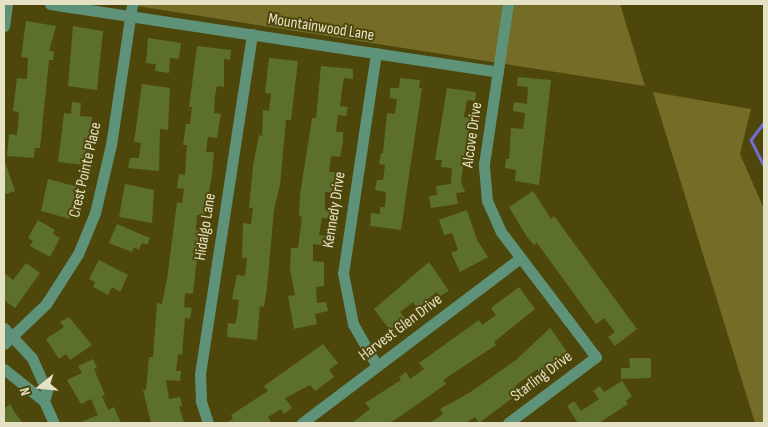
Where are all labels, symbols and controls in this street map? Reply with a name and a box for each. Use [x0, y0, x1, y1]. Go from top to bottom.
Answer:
street label: Mountainwood Lane [266, 10, 376, 46]
street label: Alcove Drive [459, 101, 487, 169]
street label: Crest Pointe Place [66, 120, 106, 220]
street label: Kennedy Drive [320, 171, 350, 249]
street label: Hidalgo Lane [191, 192, 221, 262]
street label: Harvest Glen Drive [356, 290, 446, 366]
street label: Starling Drive [507, 348, 577, 406]
north arrow [15, 362, 65, 412]
text: N [16, 385, 34, 398]

